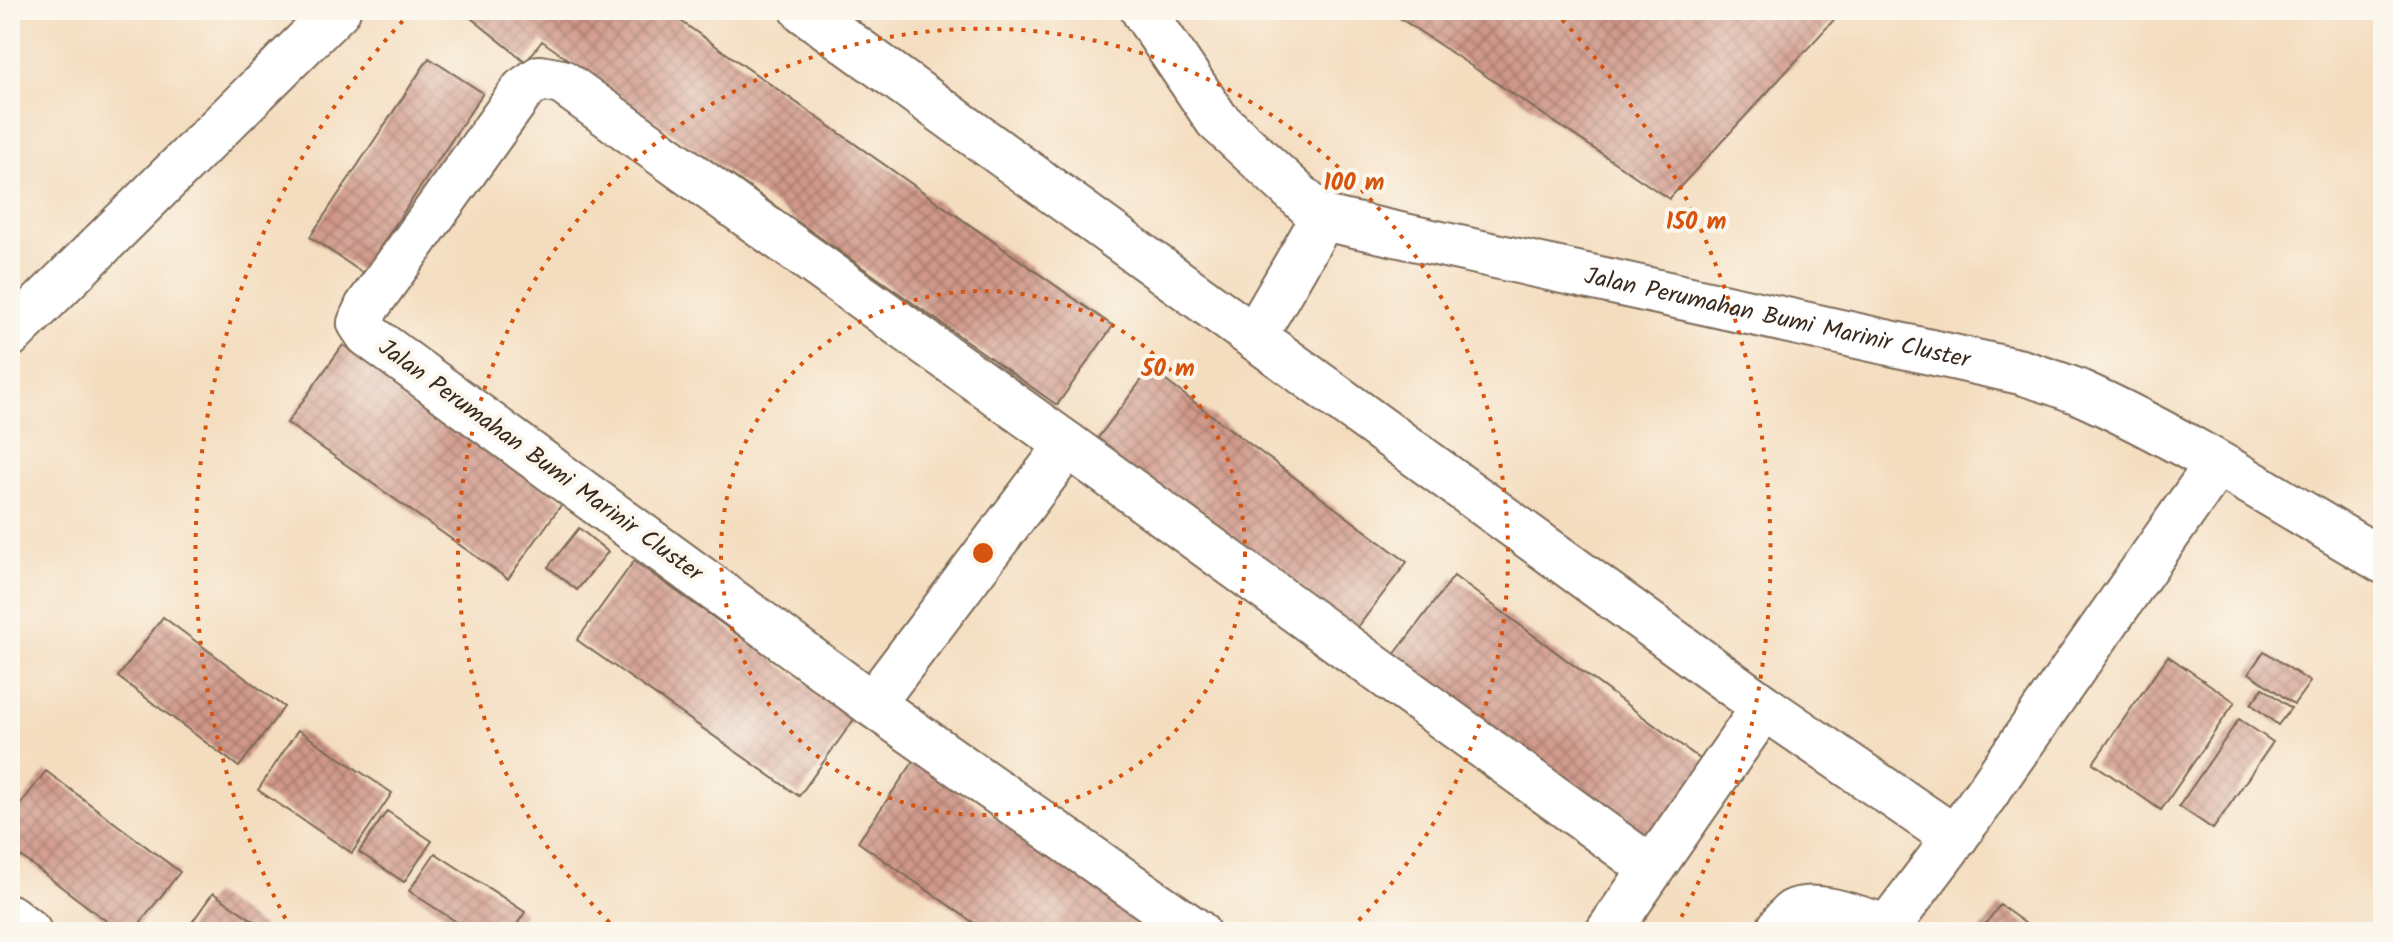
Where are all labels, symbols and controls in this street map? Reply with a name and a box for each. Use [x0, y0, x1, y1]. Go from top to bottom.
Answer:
text: 100 m [1324, 164, 1384, 203]
text: 150 m [1666, 203, 1726, 242]
street label: Jalan Perumahan Bumi Marinir Cluster [1581, 257, 1976, 380]
street label: Jalan Perumahan Bumi Marinir Cluster [369, 330, 712, 594]
text: 50 m [1140, 350, 1195, 389]
centre of rings [969, 539, 997, 567]

